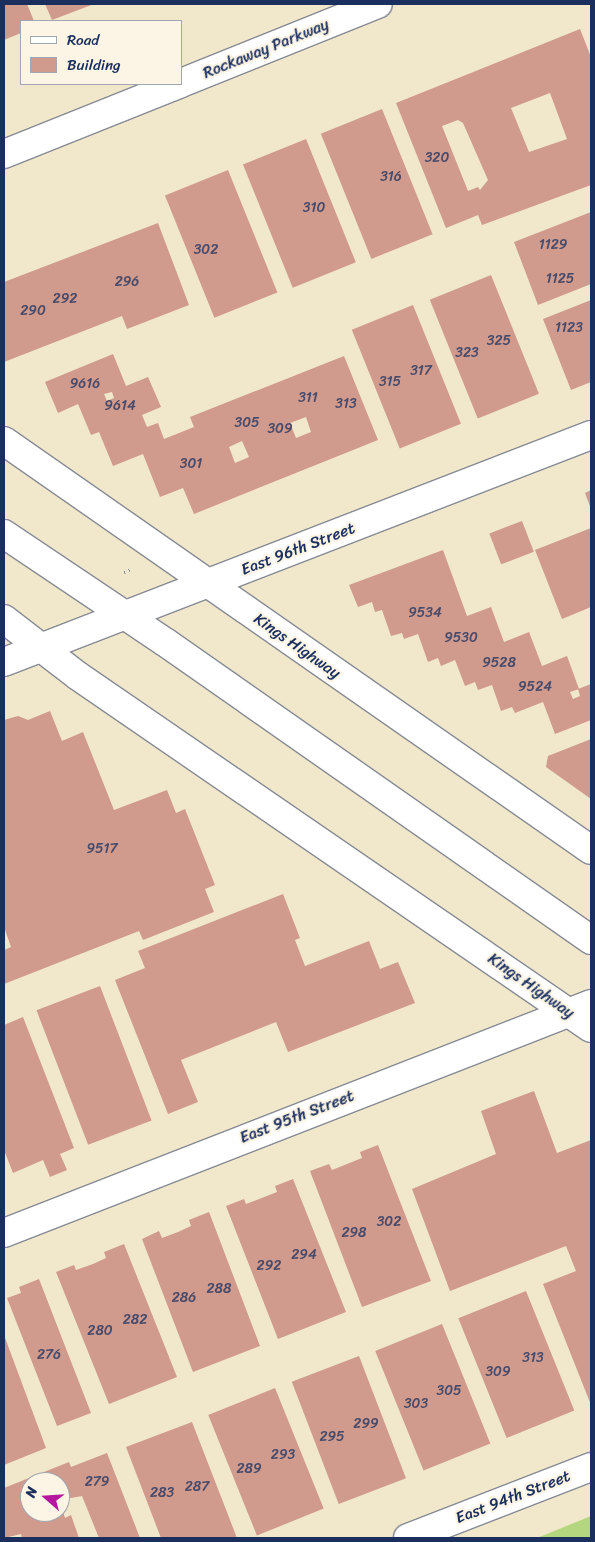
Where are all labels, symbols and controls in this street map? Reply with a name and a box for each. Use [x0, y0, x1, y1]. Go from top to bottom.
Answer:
street label: Rockaway Parkway [200, 15, 332, 83]
legend [20, 20, 182, 85]
text: Road [67, 27, 99, 53]
text: Building [67, 52, 121, 78]
house number: 320 [425, 150, 449, 166]
house number: 316 [380, 169, 402, 185]
house number: 310 [303, 200, 325, 216]
house number: 1129 [539, 237, 567, 253]
house number: 302 [194, 242, 218, 258]
house number: 1125 [546, 271, 574, 287]
house number: 296 [115, 274, 139, 290]
house number: 292 [53, 291, 77, 307]
house number: 290 [20, 303, 46, 319]
house number: 1123 [555, 320, 583, 336]
house number: 325 [487, 333, 511, 349]
house number: 323 [455, 345, 479, 361]
house number: 317 [410, 363, 432, 379]
house number: 315 [379, 374, 401, 390]
house number: 9616 [70, 376, 100, 392]
house number: 311 [298, 390, 318, 406]
house number: 313 [335, 396, 357, 412]
house number: 9614 [104, 398, 136, 414]
house number: 305 [234, 415, 260, 431]
house number: 309 [267, 421, 293, 437]
house number: 301 [180, 456, 202, 472]
street label: East 96th Street [238, 518, 358, 580]
house number: 9534 [408, 605, 442, 621]
street label: Kings Highway [250, 609, 344, 683]
house number: 9530 [444, 630, 478, 646]
house number: 9528 [482, 655, 516, 671]
house number: 9524 [518, 679, 552, 695]
house number: 9517 [86, 841, 118, 857]
street label: Kings Highway [484, 949, 578, 1023]
street label: East 95th Street [237, 1086, 357, 1148]
house number: 302 [377, 1214, 401, 1230]
house number: 298 [341, 1225, 367, 1241]
house number: 294 [291, 1247, 317, 1263]
house number: 292 [257, 1258, 281, 1274]
house number: 288 [207, 1281, 231, 1297]
house number: 286 [172, 1290, 196, 1306]
house number: 282 [123, 1312, 147, 1328]
house number: 280 [87, 1323, 113, 1339]
house number: 276 [37, 1347, 61, 1363]
house number: 313 [522, 1350, 544, 1366]
house number: 309 [485, 1364, 511, 1380]
house number: 305 [436, 1383, 462, 1399]
house number: 303 [404, 1396, 428, 1412]
house number: 299 [353, 1416, 379, 1432]
house number: 295 [319, 1429, 345, 1445]
house number: 293 [271, 1447, 295, 1463]
house number: 289 [236, 1461, 262, 1477]
street label: East 94th Street [453, 1466, 573, 1528]
north arrow [20, 1472, 70, 1522]
house number: 279 [85, 1474, 109, 1490]
house number: 287 [185, 1479, 209, 1495]
text: N [18, 1484, 45, 1501]
house number: 283 [150, 1485, 174, 1501]

